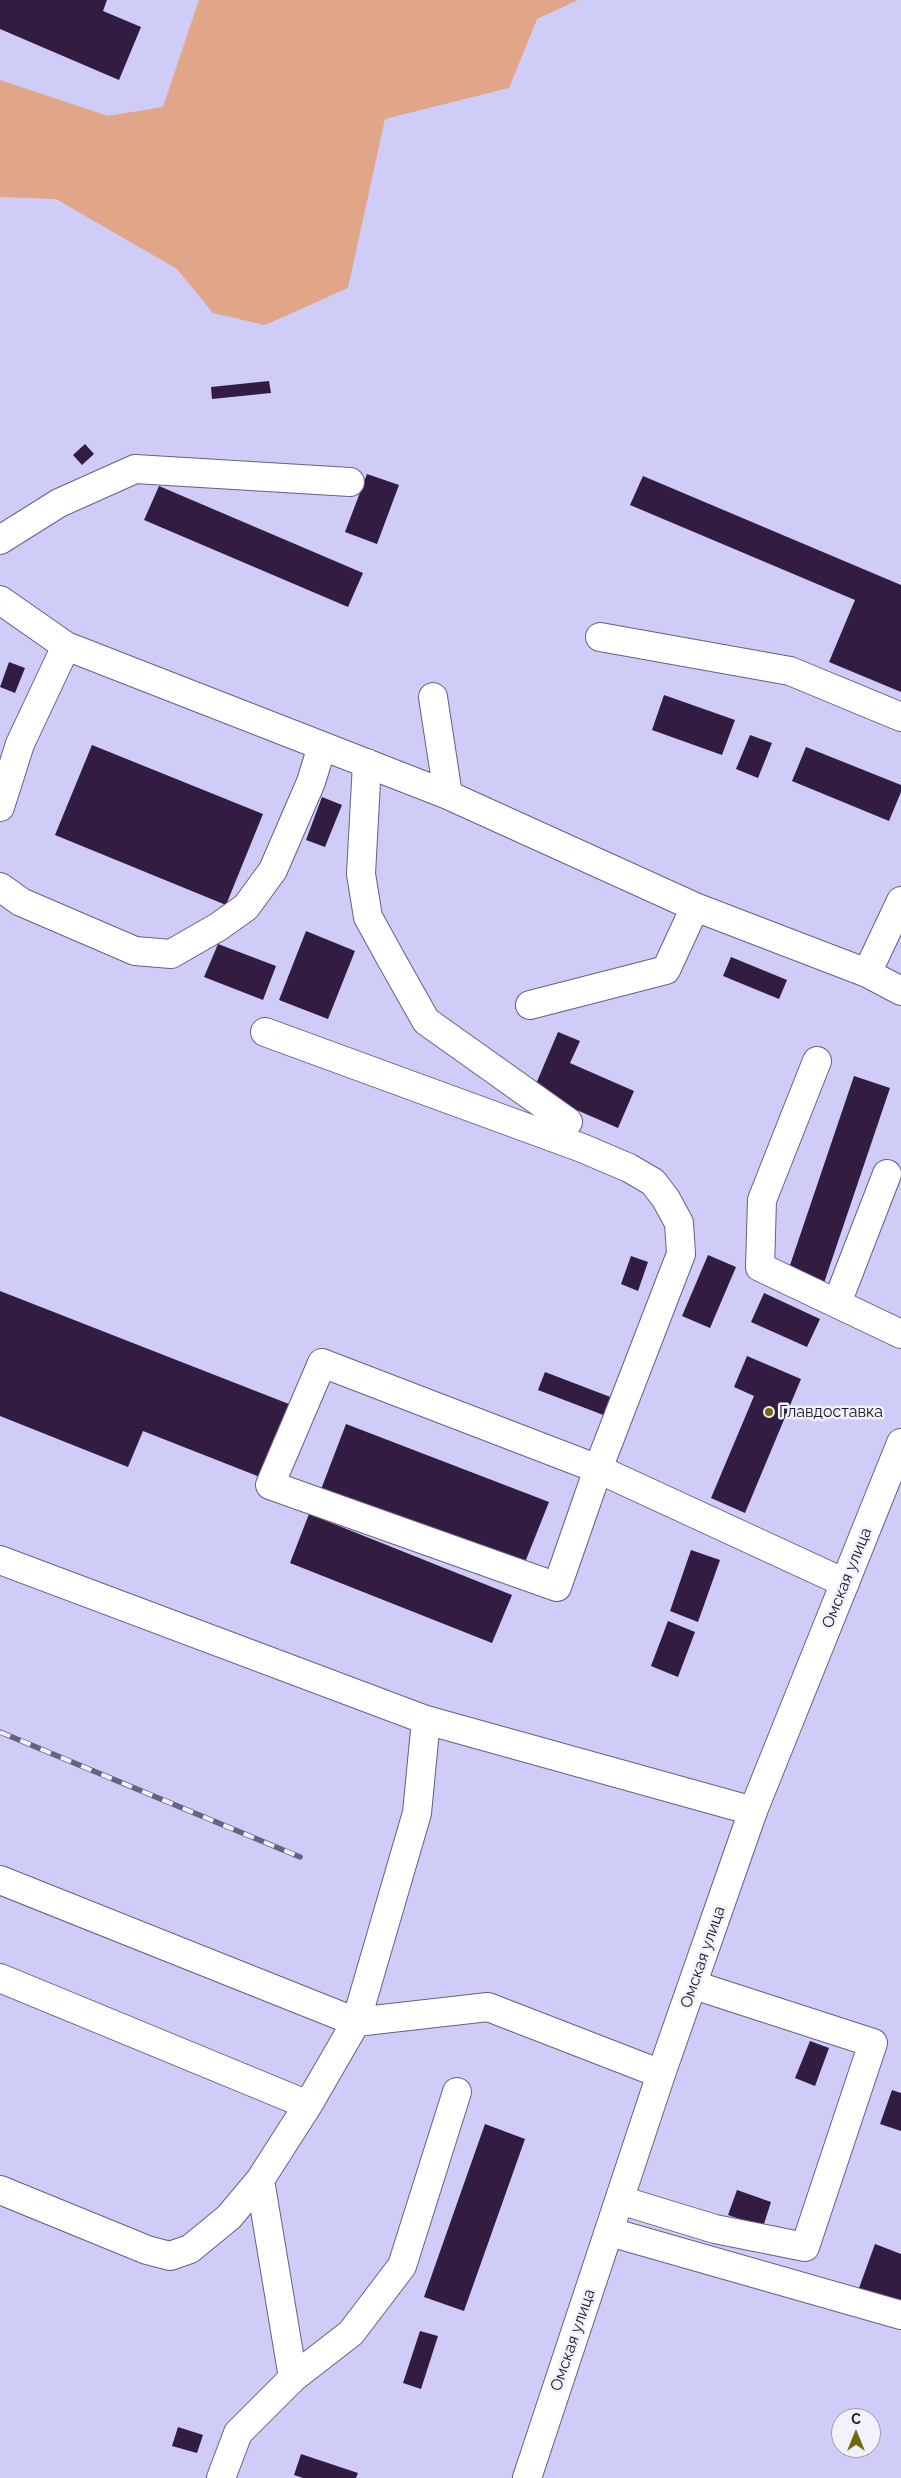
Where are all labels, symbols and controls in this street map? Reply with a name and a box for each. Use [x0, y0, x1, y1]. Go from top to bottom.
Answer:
place label: Главдоставка [779, 1402, 883, 1422]
marker: Главдоставка [763, 1406, 775, 1418]
street label: Омская улица [818, 1525, 876, 1631]
street label: Омская улица [677, 1903, 729, 2011]
street label: Омская улица [547, 2286, 599, 2394]
north arrow [831, 2408, 881, 2458]
text: С [851, 2411, 861, 2427]

